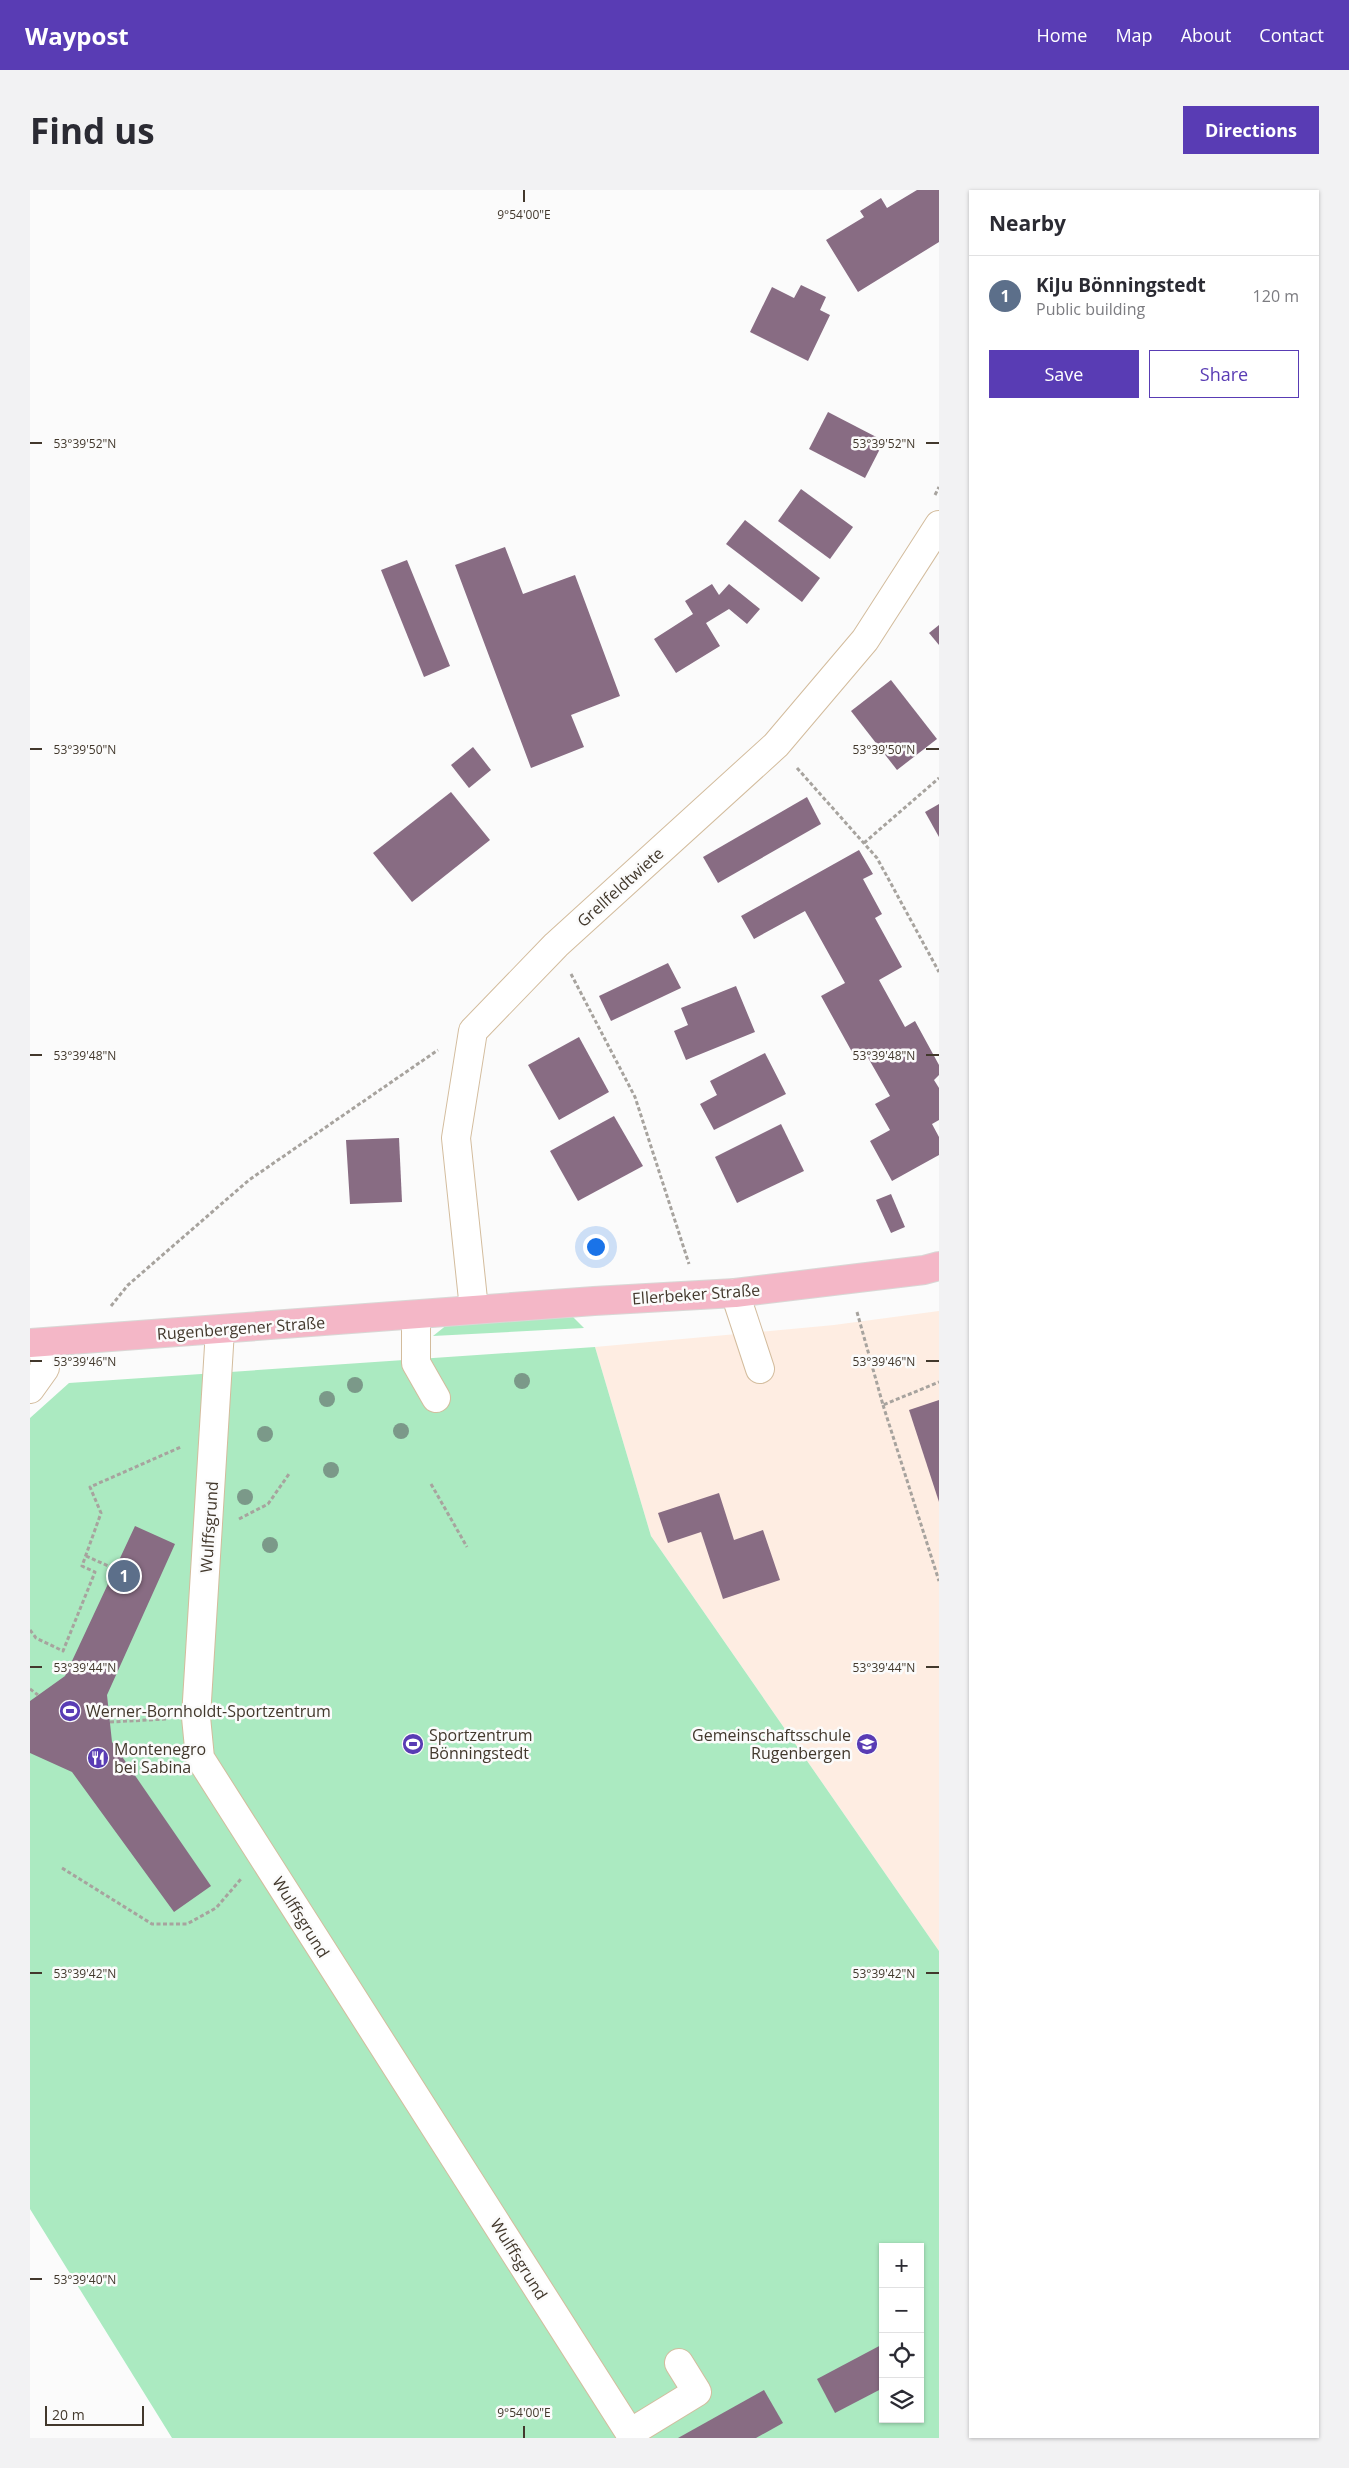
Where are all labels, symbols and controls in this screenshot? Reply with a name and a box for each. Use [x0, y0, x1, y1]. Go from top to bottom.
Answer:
text: Waypost [25, 19, 129, 52]
text: Home [1037, 23, 1087, 47]
text: Map [1115, 23, 1153, 47]
text: About [1181, 23, 1231, 47]
text: Contact [1259, 23, 1324, 47]
button: Directions [1183, 106, 1319, 154]
text: Find us [30, 107, 155, 154]
text: 9°54'00"E [497, 206, 551, 223]
text: Nearby [989, 209, 1066, 237]
text: KiJu Bönningstedt [1036, 272, 1206, 298]
text: 1 [1000, 285, 1010, 307]
text: 120 m [1253, 285, 1299, 307]
text: Public building [1036, 298, 1145, 320]
button: Save [989, 350, 1139, 398]
button: Share [1149, 350, 1299, 398]
text: 53°39'52"N [54, 435, 116, 452]
text: 53°39'52"N [853, 435, 915, 452]
text: 53°39'50"N [54, 741, 116, 758]
text: 53°39'50"N [853, 741, 915, 758]
street label: Grellfeldtwiete [572, 842, 668, 932]
text: 53°39'48"N [54, 1047, 116, 1064]
text: 53°39'48"N [853, 1047, 915, 1064]
your location [583, 1234, 609, 1260]
street label: Ellerbeker Straße [631, 1279, 761, 1309]
street label: Rugenbergener Straße [156, 1311, 326, 1345]
text: 53°39'46"N [54, 1353, 116, 1370]
text: 53°39'46"N [853, 1353, 915, 1370]
street label: Wulffsgrund [195, 1481, 223, 1573]
pin: 1 [108, 1557, 140, 1595]
text: 53°39'44"N [54, 1659, 116, 1676]
text: 53°39'44"N [853, 1659, 915, 1676]
sports icon: Werner-Bornholdt-Sportzentrum [58, 1699, 82, 1723]
place label: Werner-Bornholdt-Sportzentrum [86, 1700, 331, 1722]
place label: Sportzentrum Bönningstedt [429, 1724, 533, 1764]
place label: Gemeinschaftsschule Rugenbergen [692, 1724, 851, 1764]
sports icon: Sportzentrum Bönningstedt [401, 1732, 425, 1756]
school or university icon: Gemeinschaftsschule Rugenbergen [855, 1732, 879, 1756]
place label: Montenegro bei Sabina [114, 1738, 206, 1778]
restaurant icon: Montenegro bei Sabina [86, 1746, 110, 1770]
street label: Wulffsgrund [267, 1872, 335, 1962]
text: 53°39'42"N [54, 1965, 116, 1982]
text: 53°39'42"N [853, 1965, 915, 1982]
street label: Wulffsgrund [485, 2214, 553, 2304]
map controls [879, 2243, 924, 2423]
button: + [879, 2243, 924, 2288]
text: 53°39'40"N [54, 2271, 116, 2288]
button: − [879, 2288, 924, 2333]
button: locate [879, 2333, 924, 2378]
button: layers [879, 2378, 924, 2423]
scale bar [45, 2403, 144, 2426]
text: 9°54'00"E [497, 2404, 551, 2421]
text: 20 m [52, 2405, 85, 2424]

